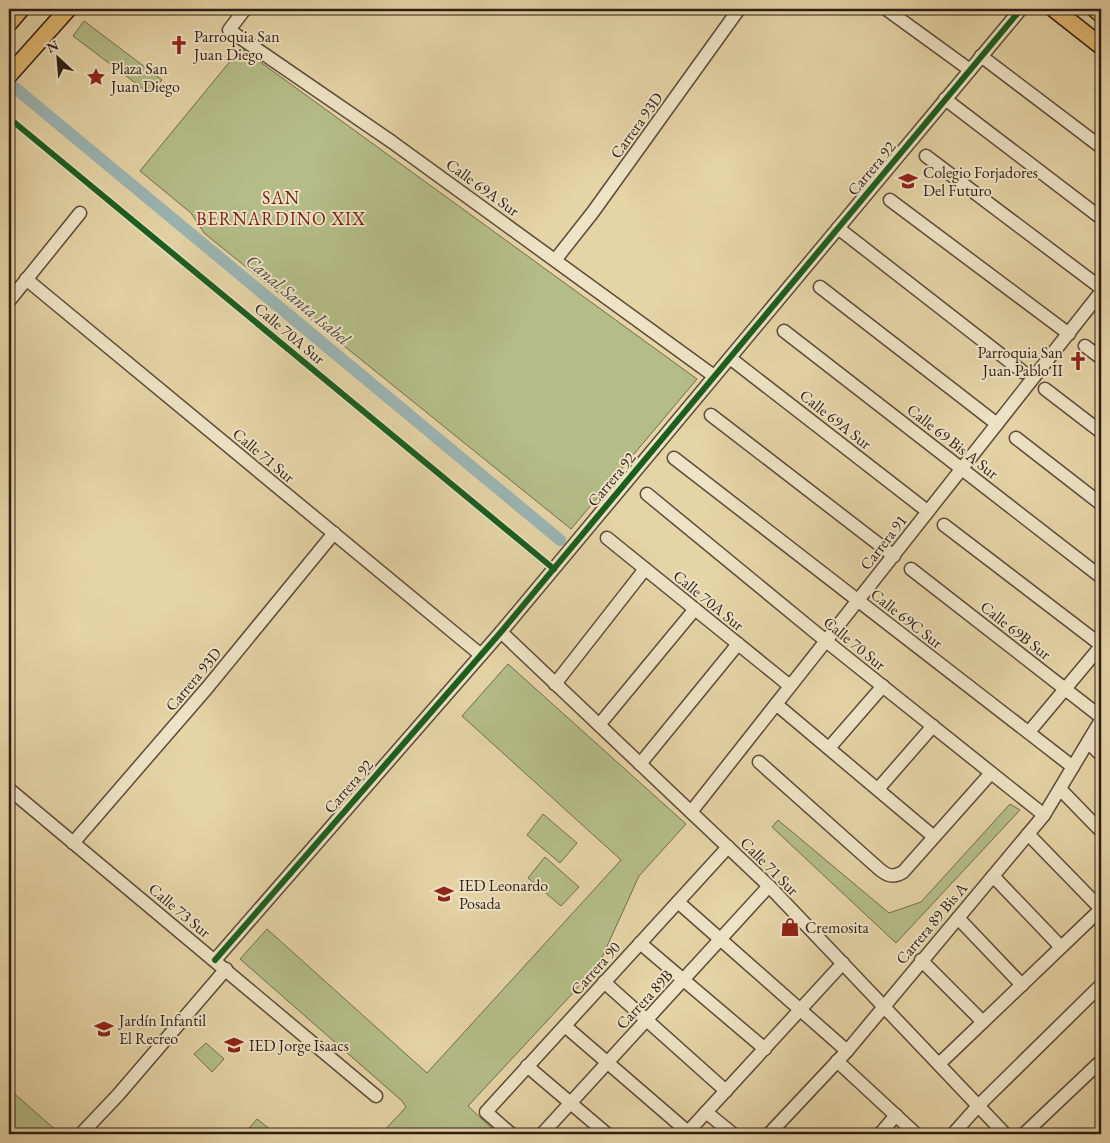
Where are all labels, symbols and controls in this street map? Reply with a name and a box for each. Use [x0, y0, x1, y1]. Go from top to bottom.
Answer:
place label: Parroquia San Juan Diego [192, 26, 280, 65]
north arrow [32, 32, 82, 82]
church icon: Parroquia San Juan Diego [168, 34, 190, 56]
text: N [43, 35, 62, 57]
place label: Plaza San Juan Diego [109, 58, 180, 97]
place icon: Plaza San Juan Diego [85, 66, 107, 88]
street label: Carrera 93D [605, 88, 668, 163]
street label: Carrera 92 [842, 136, 901, 200]
street label: Calle 69A Sur [442, 154, 524, 221]
place label: Colegio Forjadores Del Futuro [923, 162, 1038, 201]
school or university icon: Colegio Forjadores Del Futuro [897, 170, 919, 192]
district label: SAN BERNARDINO XIX [196, 186, 366, 230]
water label: Canal Santa Isabel [241, 249, 356, 351]
street label: Calle 70A Sur [250, 298, 330, 369]
place label: Parroquia San Juan Pablo II [977, 342, 1064, 381]
church icon: Parroquia San Juan Pablo II [1067, 350, 1089, 372]
street label: Calle 69A Sur [795, 385, 876, 454]
street label: Calle 69 Bis A Sur [903, 399, 1003, 484]
street label: Calle 71 Sur [228, 423, 300, 488]
street label: Carrera 92 [582, 447, 641, 511]
street label: Carrera 91 [855, 510, 912, 574]
street label: Calle 70A Sur [669, 565, 749, 636]
street label: Calle 69C Sur [866, 584, 948, 654]
street label: Calle 69B Sur [976, 596, 1056, 665]
street label: Calle 70 Sur [819, 612, 891, 675]
street label: Carrera 93D [161, 643, 226, 716]
street label: Carrera 92 [319, 755, 378, 818]
street label: Calle 71 Sur [736, 833, 804, 901]
place label: IED Leonardo Posada [459, 875, 548, 914]
street label: Carrera 89 Bis A [891, 877, 972, 969]
street label: Calle 73 Sur [144, 878, 216, 943]
school or university icon: IED Leonardo Posada [433, 883, 455, 905]
shop icon: Cremosita [779, 916, 801, 938]
place label: Cremosita [805, 917, 869, 938]
street label: Carrera 90 [566, 937, 625, 1000]
street label: Carrera 89B [611, 965, 677, 1034]
place label: Jardín Infantil El Recreo [117, 1010, 206, 1049]
school or university icon: Jardín Infantil El Recreo [93, 1018, 115, 1040]
school or university icon: IED Jorge Isaacs [223, 1034, 245, 1056]
place label: IED Jorge Isaacs [249, 1035, 349, 1056]

